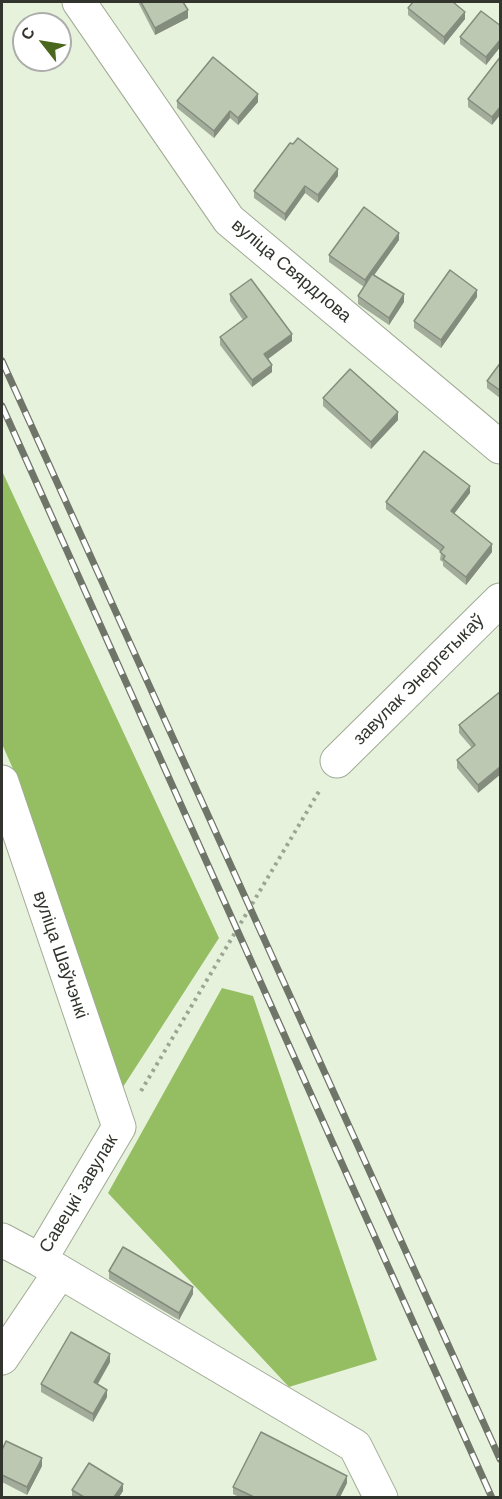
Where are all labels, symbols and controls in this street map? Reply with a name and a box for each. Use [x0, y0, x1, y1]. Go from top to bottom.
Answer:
north arrow [12, 12, 72, 72]
text: С [18, 24, 38, 43]
street label: вуліца Свярдлова [227, 215, 355, 327]
street label: завулак Энергетыкаў [349, 610, 489, 750]
street label: вуліца Шаўчэнкі [28, 888, 92, 1022]
street label: Савецкі завулак [35, 1131, 123, 1257]

